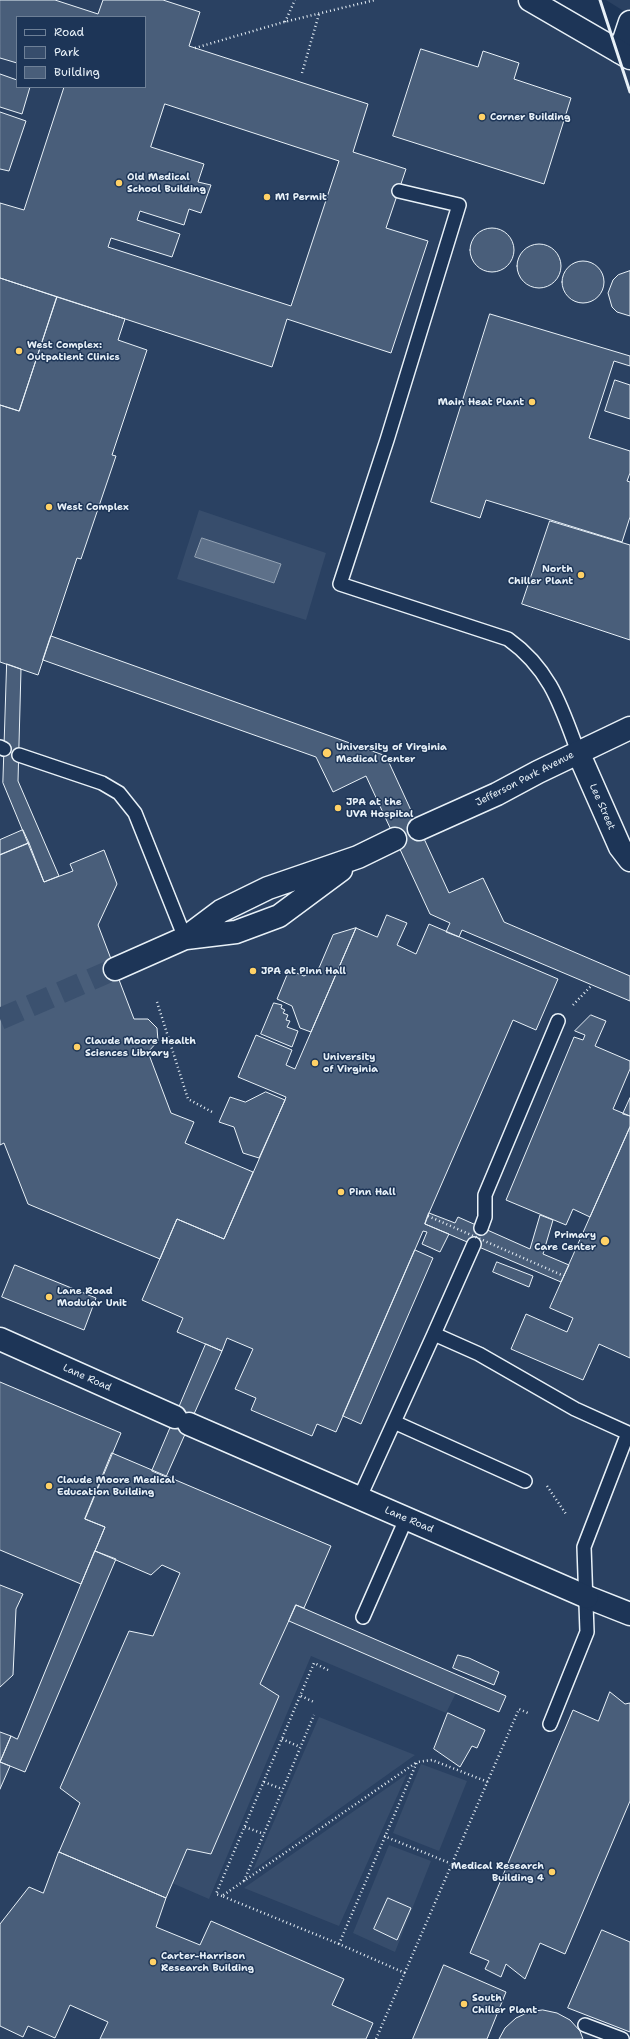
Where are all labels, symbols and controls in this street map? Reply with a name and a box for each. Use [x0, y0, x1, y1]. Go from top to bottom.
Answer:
legend [16, 16, 146, 88]
text: Road [54, 24, 84, 40]
text: Park [54, 44, 80, 60]
text: Building [54, 64, 100, 80]
place label: Corner Building [490, 111, 570, 123]
marker: Corner Building [477, 112, 487, 122]
place label: Old Medical School Building [127, 171, 206, 194]
marker: Old Medical School Building [114, 178, 124, 188]
place label: M1 Permit [275, 191, 327, 203]
marker: M1 Permit [262, 192, 272, 202]
place label: West Complex: Outpatient Clinics [27, 339, 120, 362]
marker: West Complex: Outpatient Clinics [14, 346, 24, 356]
place label: Main Heat Plant [438, 396, 524, 408]
marker: Main Heat Plant [527, 397, 537, 407]
place label: West Complex [57, 501, 129, 513]
marker: West Complex [44, 502, 54, 512]
place label: North Chiller Plant [508, 563, 573, 586]
marker: North Chiller Plant [576, 570, 586, 580]
place label: University of Virginia Medical Center [336, 741, 447, 764]
marker: University of Virginia Medical Center [321, 747, 333, 759]
street label: Jefferson Park Avenue [474, 749, 576, 809]
street label: Lee Street [586, 782, 618, 832]
place label: JPA at the UVA Hospital [346, 796, 414, 820]
marker: JPA at the UVA Hospital [333, 803, 343, 813]
place label: JPA at Pinn Hall [261, 965, 346, 977]
marker: JPA at Pinn Hall [248, 966, 258, 976]
place label: Claude Moore Health Sciences Library [85, 1035, 196, 1058]
marker: Claude Moore Health Sciences Library [72, 1042, 82, 1052]
place label: University of Virginia [323, 1051, 378, 1074]
marker: University of Virginia [310, 1058, 320, 1068]
place label: Pinn Hall [349, 1186, 396, 1198]
marker: Pinn Hall [336, 1187, 346, 1197]
place label: Primary Care Center [534, 1229, 596, 1252]
marker: Primary Care Center [599, 1235, 611, 1247]
place label: Lane Road Modular Unit [57, 1285, 127, 1308]
marker: Lane Road Modular Unit [44, 1292, 54, 1302]
street label: Lane Road [61, 1362, 113, 1394]
place label: Claude Moore Medical Education Building [57, 1474, 175, 1498]
marker: Claude Moore Medical Education Building [44, 1481, 54, 1491]
street label: Lane Road [383, 1504, 435, 1536]
place label: Medical Research Building 4 [451, 1860, 544, 1884]
marker: Medical Research Building 4 [547, 1867, 557, 1877]
place label: Carter-Harrison Research Building [161, 1950, 254, 1974]
marker: Carter-Harrison Research Building [148, 1957, 158, 1967]
place label: South Chiller Plant [472, 1992, 537, 2016]
marker: South Chiller Plant [459, 1999, 469, 2009]

